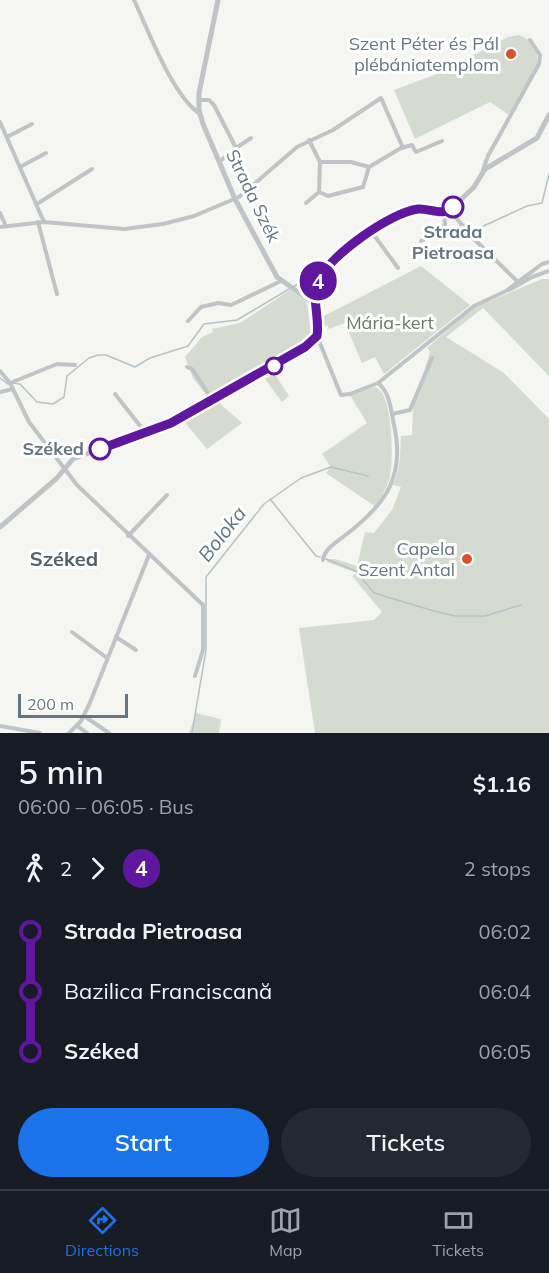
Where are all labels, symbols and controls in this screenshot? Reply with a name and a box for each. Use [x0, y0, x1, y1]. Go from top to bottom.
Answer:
place label: Szent Péter és Pál plébániatemplom [349, 32, 499, 76]
marker: Szent Péter és Pál plébániatemplom [504, 47, 518, 61]
street label: Strada Szék [221, 146, 286, 247]
marker: Strada Pietroasa [442, 196, 464, 218]
place label: Strada Pietroasa [412, 220, 494, 264]
line badge: 4 [298, 262, 338, 300]
text: 4 [312, 268, 324, 294]
park label: Mária-kert [346, 311, 434, 334]
unlabelled marker [265, 357, 283, 375]
place label: Széked [22, 437, 84, 460]
marker: Széked [89, 438, 111, 460]
water label: Boloka [192, 501, 251, 566]
place label: Capela Szent Antal [358, 537, 455, 581]
district label: Széked [30, 546, 98, 571]
marker: Capela Szent Antal [460, 552, 474, 566]
scale bar [18, 691, 128, 718]
text: 200 m [27, 694, 74, 714]
text: 5 min [18, 751, 104, 792]
text: $1.16 [473, 770, 531, 798]
text: 06:00 – 06:05 · Bus [18, 794, 194, 819]
icon: walk [18, 852, 51, 885]
icon: forward [81, 852, 114, 885]
text: 4 [135, 855, 148, 881]
text: 2 [60, 856, 72, 881]
text: 2 stops [464, 856, 531, 881]
text: Strada Pietroasa [64, 917, 242, 945]
text: 06:02 [478, 919, 531, 944]
text: Bazilica Franciscană [64, 977, 272, 1005]
text: 06:04 [478, 979, 531, 1004]
text: Széked [64, 1037, 139, 1065]
text: 06:05 [478, 1039, 531, 1064]
button: Start [18, 1108, 269, 1177]
button: Tickets [281, 1108, 531, 1177]
tab: Directions [65, 1204, 139, 1260]
tab: Map [269, 1204, 302, 1260]
tab: Tickets [432, 1204, 484, 1260]

